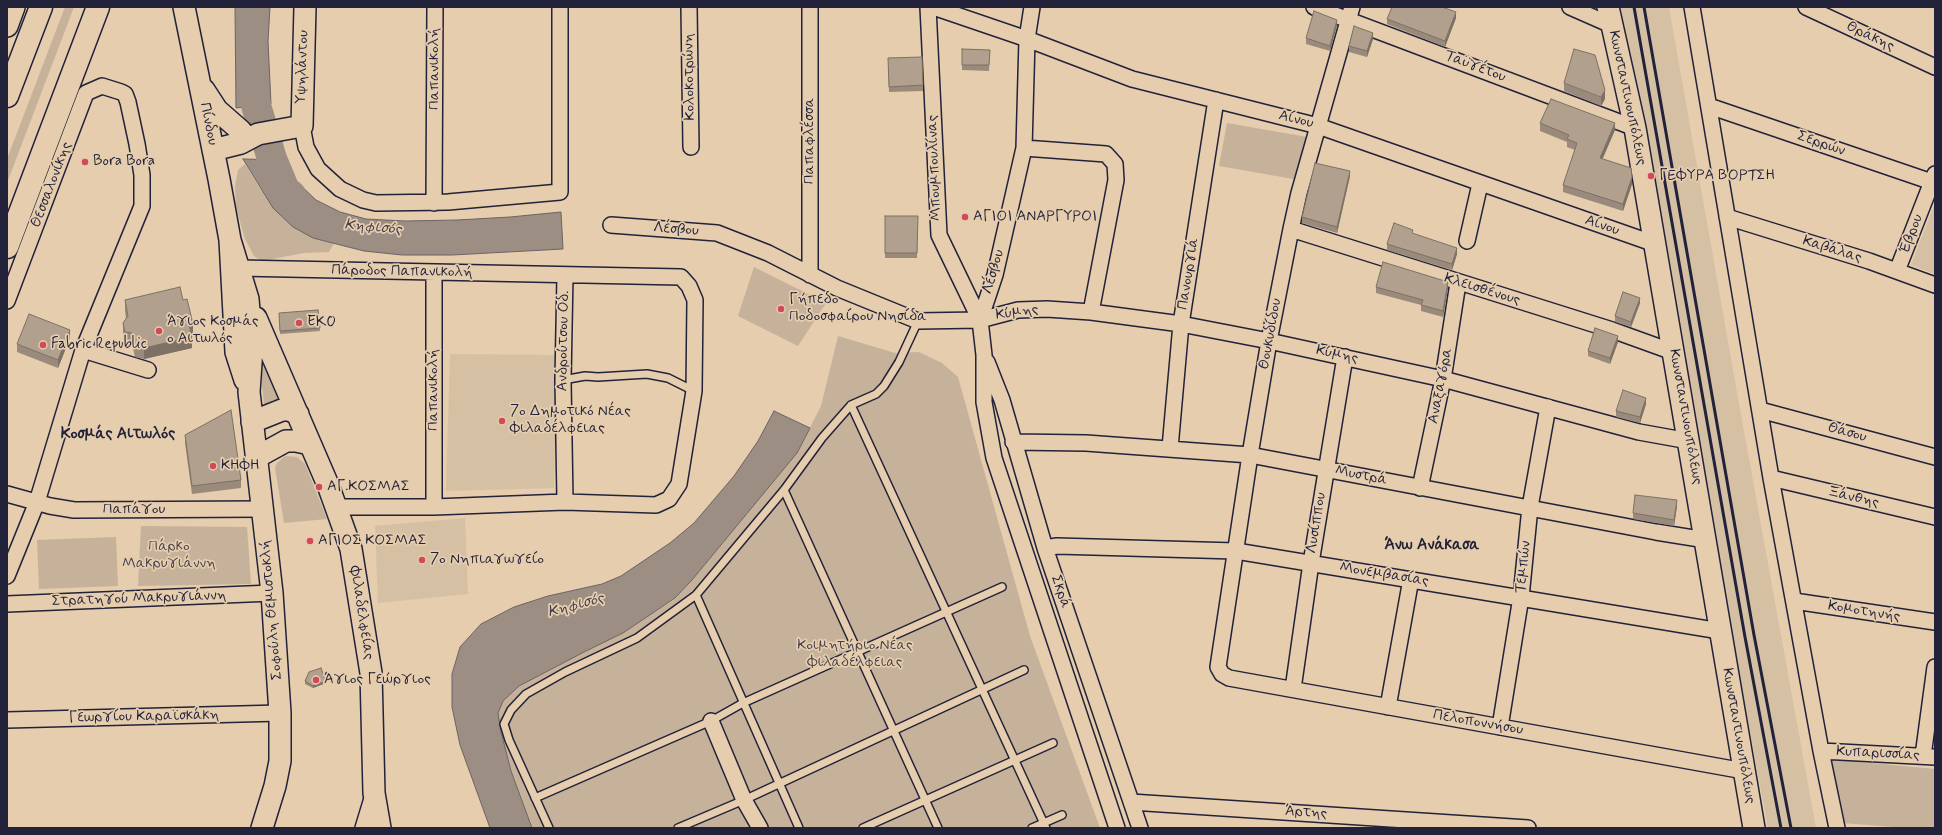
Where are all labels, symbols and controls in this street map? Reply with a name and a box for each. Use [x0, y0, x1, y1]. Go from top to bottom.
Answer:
street label: Θράκης [1843, 18, 1897, 56]
street label: Παπανικολή [426, 28, 444, 110]
street label: Κωνσταντινουπόλεως [1604, 29, 1650, 167]
street label: Υψηλάντου [293, 30, 313, 104]
street label: Κολοκοτρώνη [680, 33, 700, 121]
street label: Ταϋγέτου [1442, 47, 1508, 87]
street label: Παπαφλέσσα [801, 98, 819, 184]
street label: Πίνδου [195, 101, 221, 147]
street label: Αίνου [1277, 107, 1315, 133]
street label: Μπουμπουλίνας [924, 115, 946, 221]
street label: Σερρών [1795, 127, 1847, 161]
street label: Θεσσαλονίκης [27, 140, 77, 230]
place label: Bora Bora [93, 153, 155, 171]
marker: Bora Bora [80, 157, 90, 167]
place label: ΓΕΦΥΡΑ ΒΟΡΤΣΗ [1659, 167, 1775, 185]
marker: ΓΕΦΥΡΑ ΒΟΡΤΣΗ [1646, 171, 1656, 181]
place label: ΑΓΙΟΙ ΑΝΑΡΓΥΡΟΙ [973, 208, 1097, 226]
marker: ΑΓΙΟΙ ΑΝΑΡΓΥΡΟΙ [960, 212, 970, 222]
street label: Αίνου [1582, 212, 1622, 240]
street label: Έβρου [1896, 212, 1928, 256]
water label: Κηφισός [344, 216, 402, 240]
street label: Λέσβου [653, 219, 699, 241]
street label: Καβάλας [1800, 232, 1864, 268]
street label: Πανουργιά [1174, 237, 1204, 311]
street label: Λέσβου [979, 248, 1009, 296]
street label: Πάροδος Παπανικολή [331, 262, 473, 282]
street label: Κλεισθένους [1442, 270, 1522, 310]
street label: Ανδρούτσου Οδ. [554, 290, 574, 392]
place label: Γήπεδο Ποδοσφαίρου Νησίδα [789, 291, 927, 326]
street label: Θουκυδίδου [1256, 297, 1286, 371]
street label: Κύμης [995, 301, 1039, 325]
marker: Γήπεδο Ποδοσφαίρου Νησίδα [776, 304, 786, 314]
place label: Άγιος Κοσμάς ο Αιτωλός [167, 313, 258, 348]
place label: EKO [307, 314, 336, 332]
marker: EKO [294, 318, 304, 328]
marker: Άγιος Κοσμάς ο Αιτωλός [154, 326, 164, 336]
place label: Fabric Republic [51, 336, 147, 354]
marker: Fabric Republic [38, 340, 48, 350]
street label: Κύμης [1314, 342, 1360, 368]
street label: Αναξαγόρα [1425, 347, 1457, 425]
street label: Κωνσταντινουπόλεως [1664, 348, 1706, 486]
street label: Παπανικολή [425, 349, 443, 431]
place label: 7ο Δημοτικό Νέας Φιλαδέλφειας [510, 403, 631, 438]
marker: 7ο Δημοτικό Νέας Φιλαδέλφειας [497, 416, 507, 426]
street label: Θάσου [1825, 419, 1869, 447]
district label: Κοσμάς Αιτωλός [61, 425, 175, 445]
place label: ΚΗΦΗ [221, 457, 260, 475]
marker: ΚΗΦΗ [208, 461, 218, 471]
street label: Μυστρά [1333, 462, 1389, 490]
place label: ΑΓ.ΚΟΣΜΑΣ [327, 478, 410, 496]
marker: ΑΓ.ΚΟΣΜΑΣ [314, 482, 324, 492]
street label: Ξάνθης [1825, 483, 1881, 513]
street label: Λυσίππου [1303, 491, 1331, 555]
street label: Παπάγου [103, 501, 165, 519]
place label: ΑΓΙΟΣ ΚΟΣΜΑΣ [318, 532, 427, 550]
marker: ΑΓΙΟΣ ΚΟΣΜΑΣ [305, 536, 315, 546]
district label: Άνω Ανάκασα [1384, 536, 1480, 556]
park label: Πάρκο Μακρυγιάννη [122, 538, 216, 573]
street label: Σοφούλη Θεμιστοκλή [257, 539, 287, 681]
street label: Τεμπών [1512, 540, 1536, 594]
place label: 7ο Νηπιαγωγείο [430, 551, 544, 569]
marker: 7ο Νηπιαγωγείο [417, 555, 427, 565]
street label: Μονεμβασίας [1338, 559, 1430, 591]
street label: Φιλαδελφείας [345, 565, 377, 661]
street label: Σκρά [1046, 573, 1074, 611]
street label: Στρατηγού Μακρυγιάννη [51, 587, 227, 611]
water label: Κηφισός [546, 589, 606, 623]
street label: Κομοτηνής [1827, 597, 1901, 627]
park label: Κοιμητήριο Νέας Φιλαδέλφειας [797, 637, 913, 672]
street label: Κωνσταντινουπόλεως [1717, 667, 1759, 805]
place label: Άγιος Γεώργιος [324, 671, 431, 689]
marker: Άγιος Γεώργιος [311, 675, 321, 685]
street label: Πελοποννήσου [1431, 706, 1525, 740]
street label: Γεωργίου Καραϊσκάκη [69, 707, 219, 727]
street label: Κυπαρισσίας [1836, 743, 1920, 765]
street label: Άρτης [1284, 803, 1328, 823]

